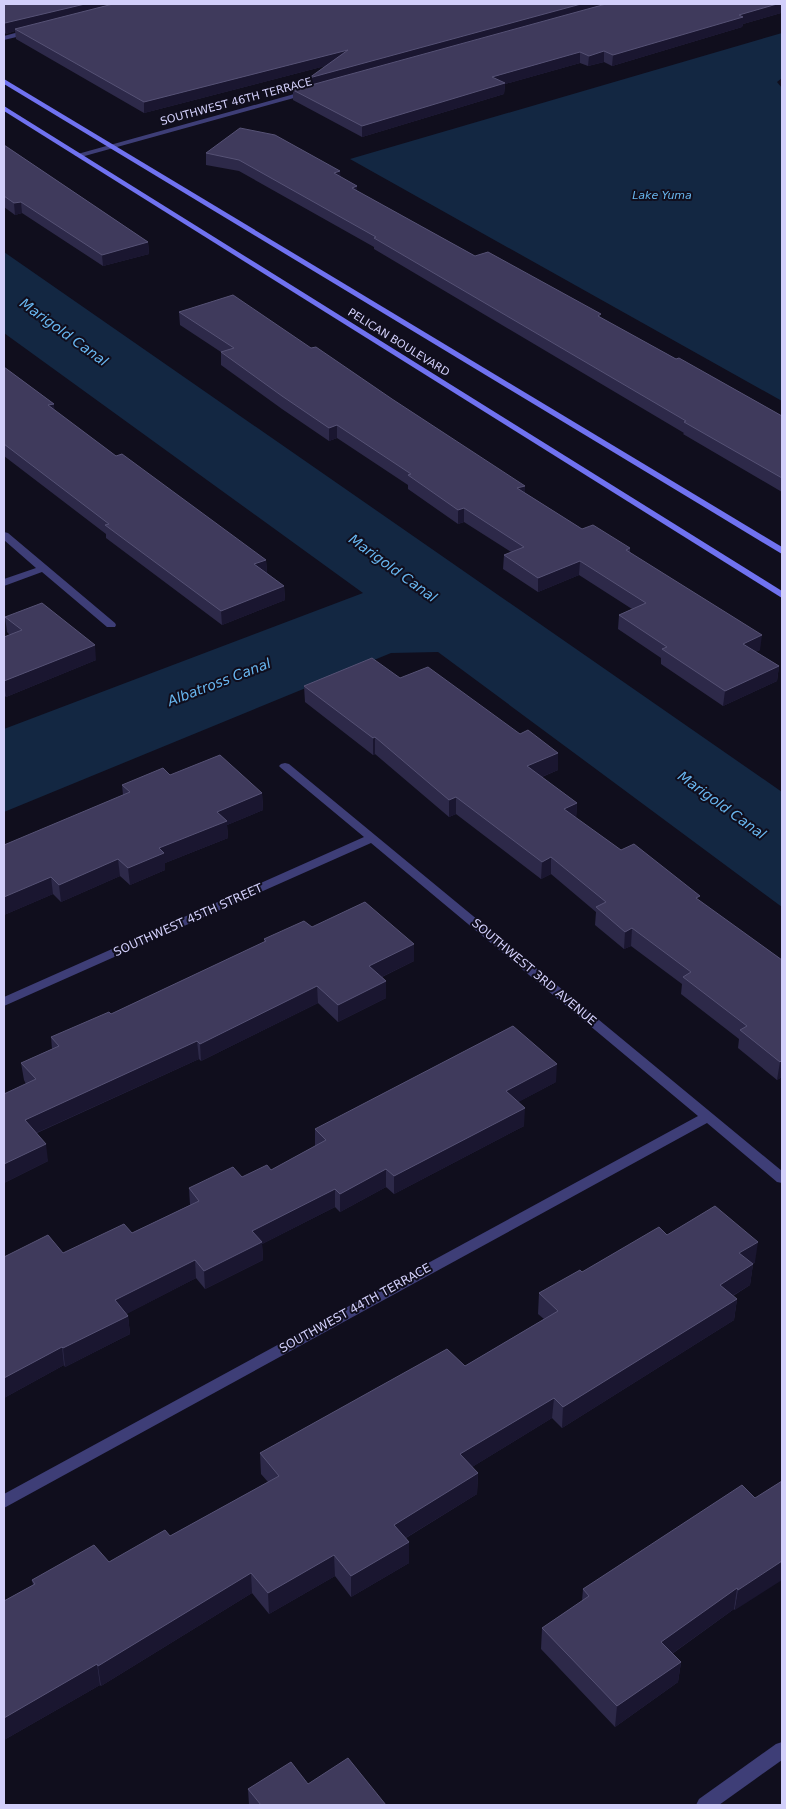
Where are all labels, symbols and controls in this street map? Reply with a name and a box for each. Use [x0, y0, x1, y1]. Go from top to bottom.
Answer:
street label: SOUTHWEST 46TH TERRACE [159, 75, 314, 128]
water label: Lake Yuma [632, 189, 692, 202]
water label: Marigold Canal [17, 295, 111, 369]
street label: PELICAN BOULEVARD [345, 306, 452, 379]
water label: Marigold Canal [346, 531, 440, 605]
water label: Albatross Canal [164, 655, 273, 709]
water label: Marigold Canal [675, 768, 769, 842]
street label: SOUTHWEST 45TH STREET [111, 880, 265, 959]
street label: SOUTHWEST 3RD AVENUE [469, 916, 599, 1028]
street label: SOUTHWEST 44TH TERRACE [277, 1260, 433, 1356]

